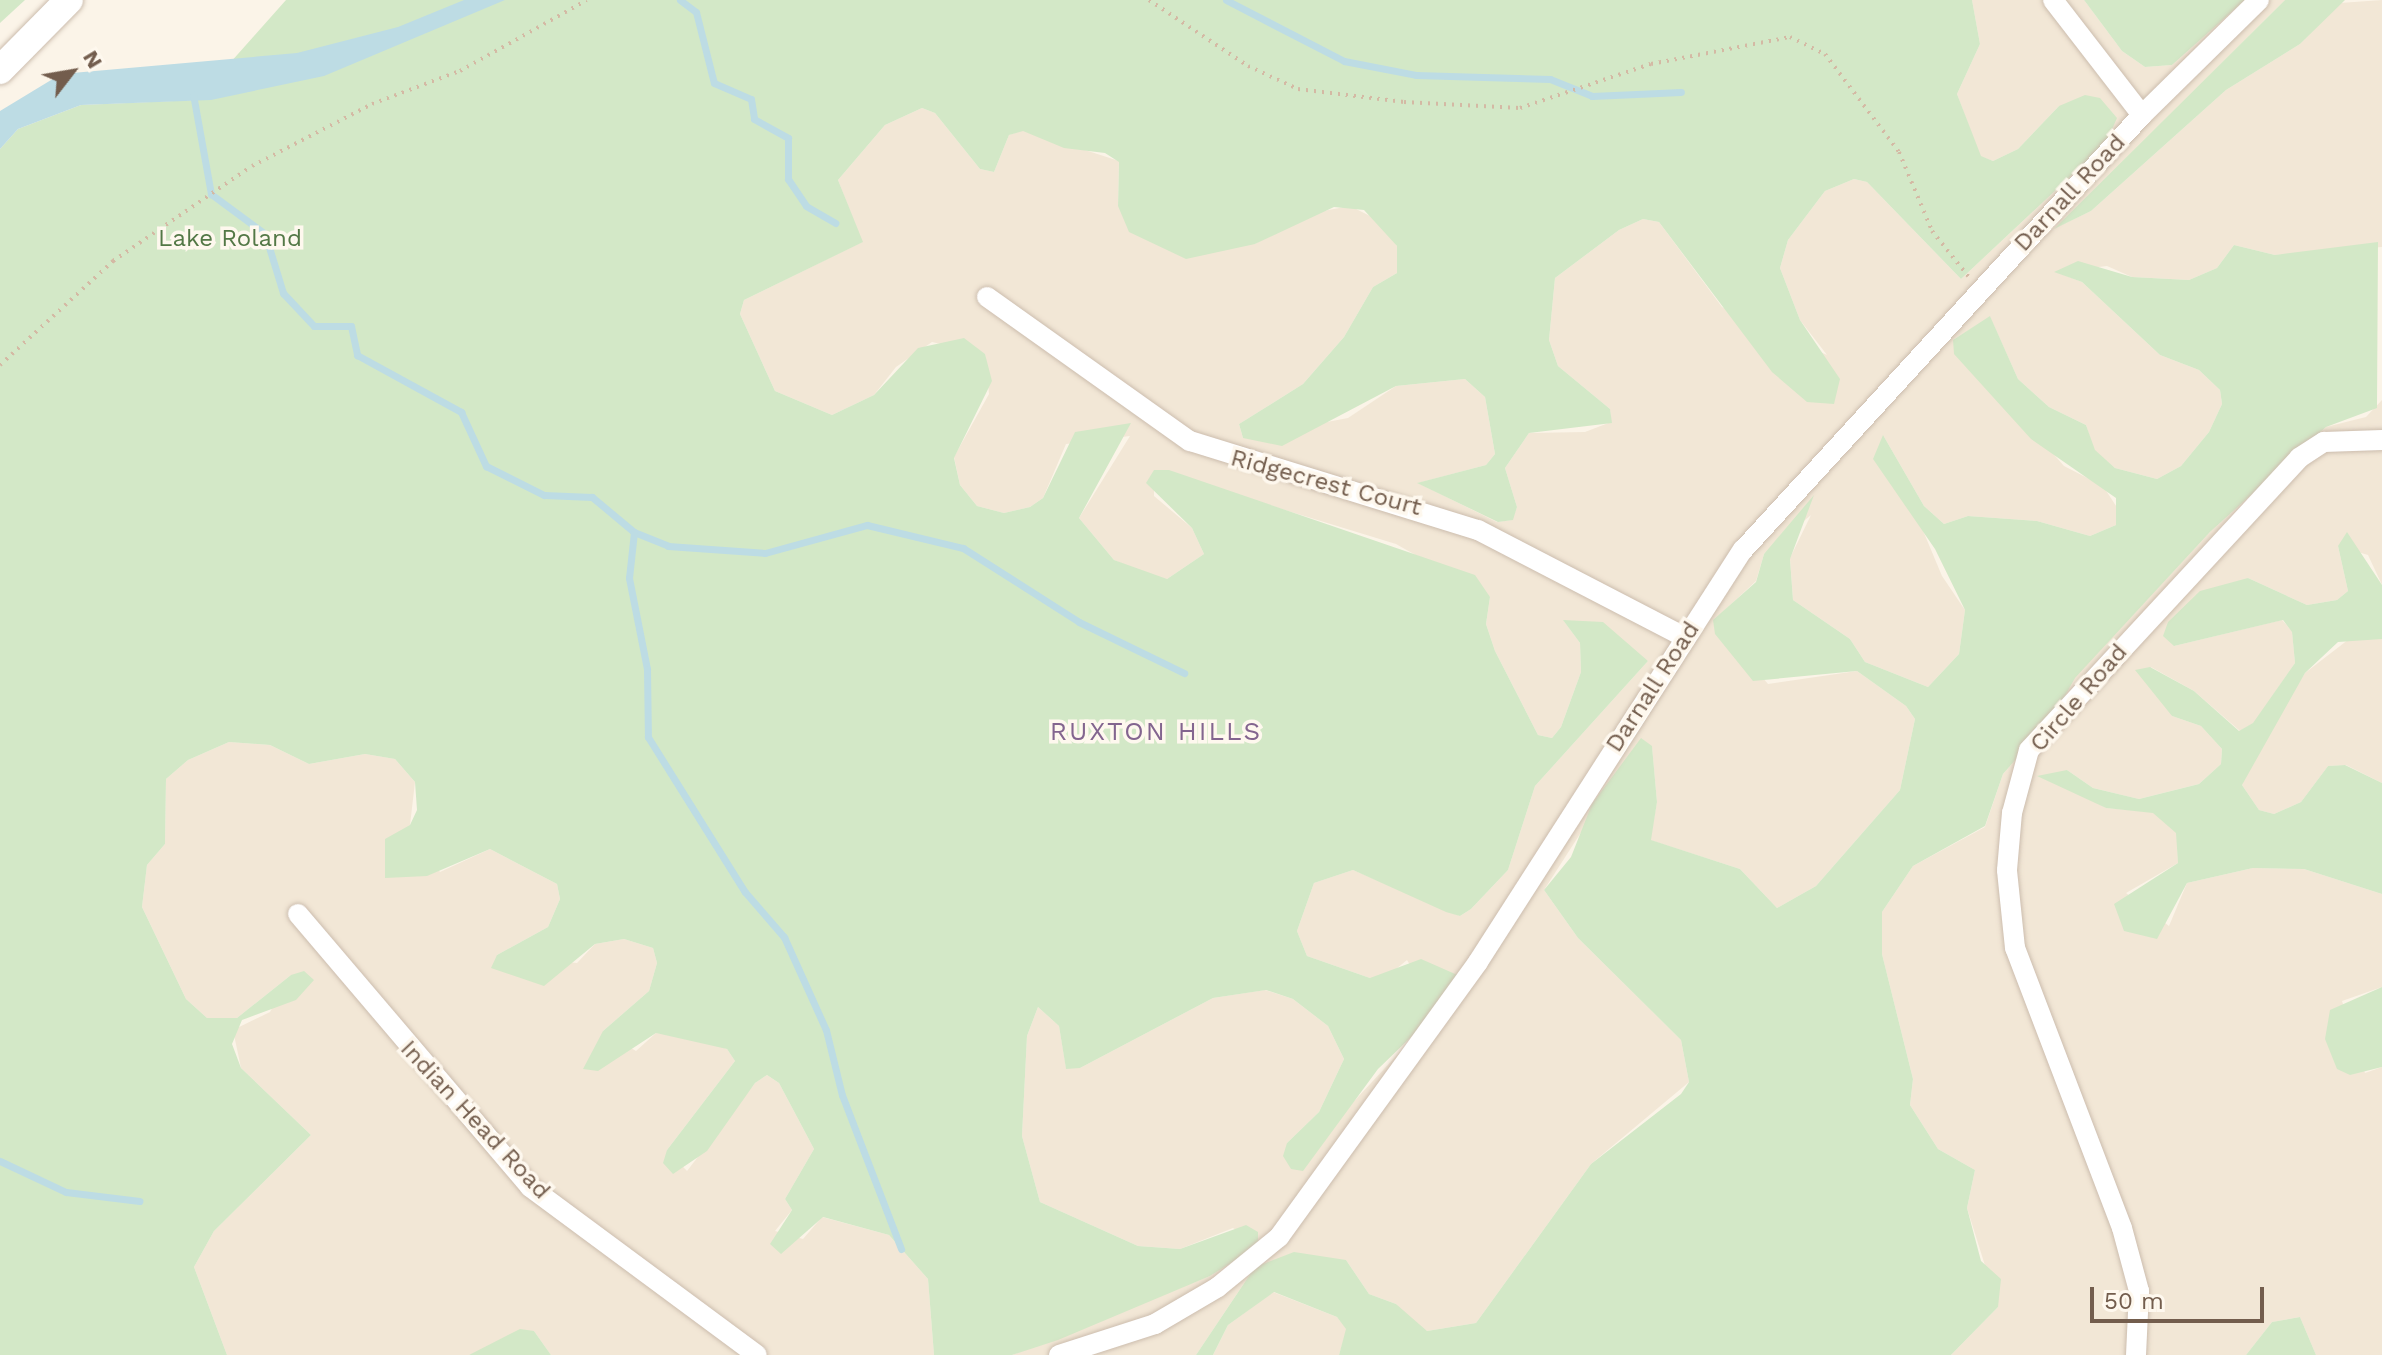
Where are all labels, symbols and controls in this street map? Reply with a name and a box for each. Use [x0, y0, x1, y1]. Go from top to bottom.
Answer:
north arrow [32, 32, 112, 112]
text: N [78, 46, 108, 73]
street label: Darnall Road [2008, 128, 2132, 258]
park label: Lake Roland [158, 225, 302, 253]
street label: Ridgecrest Court [1227, 444, 1425, 522]
street label: Darnall Road [1600, 616, 1706, 758]
street label: Circle Road [2024, 638, 2134, 758]
district label: RUXTON HILLS [1050, 716, 1262, 748]
street label: Indian Head Road [394, 1035, 556, 1205]
scale bar [2094, 1271, 2268, 1321]
text: 50 m [2104, 1287, 2164, 1315]

